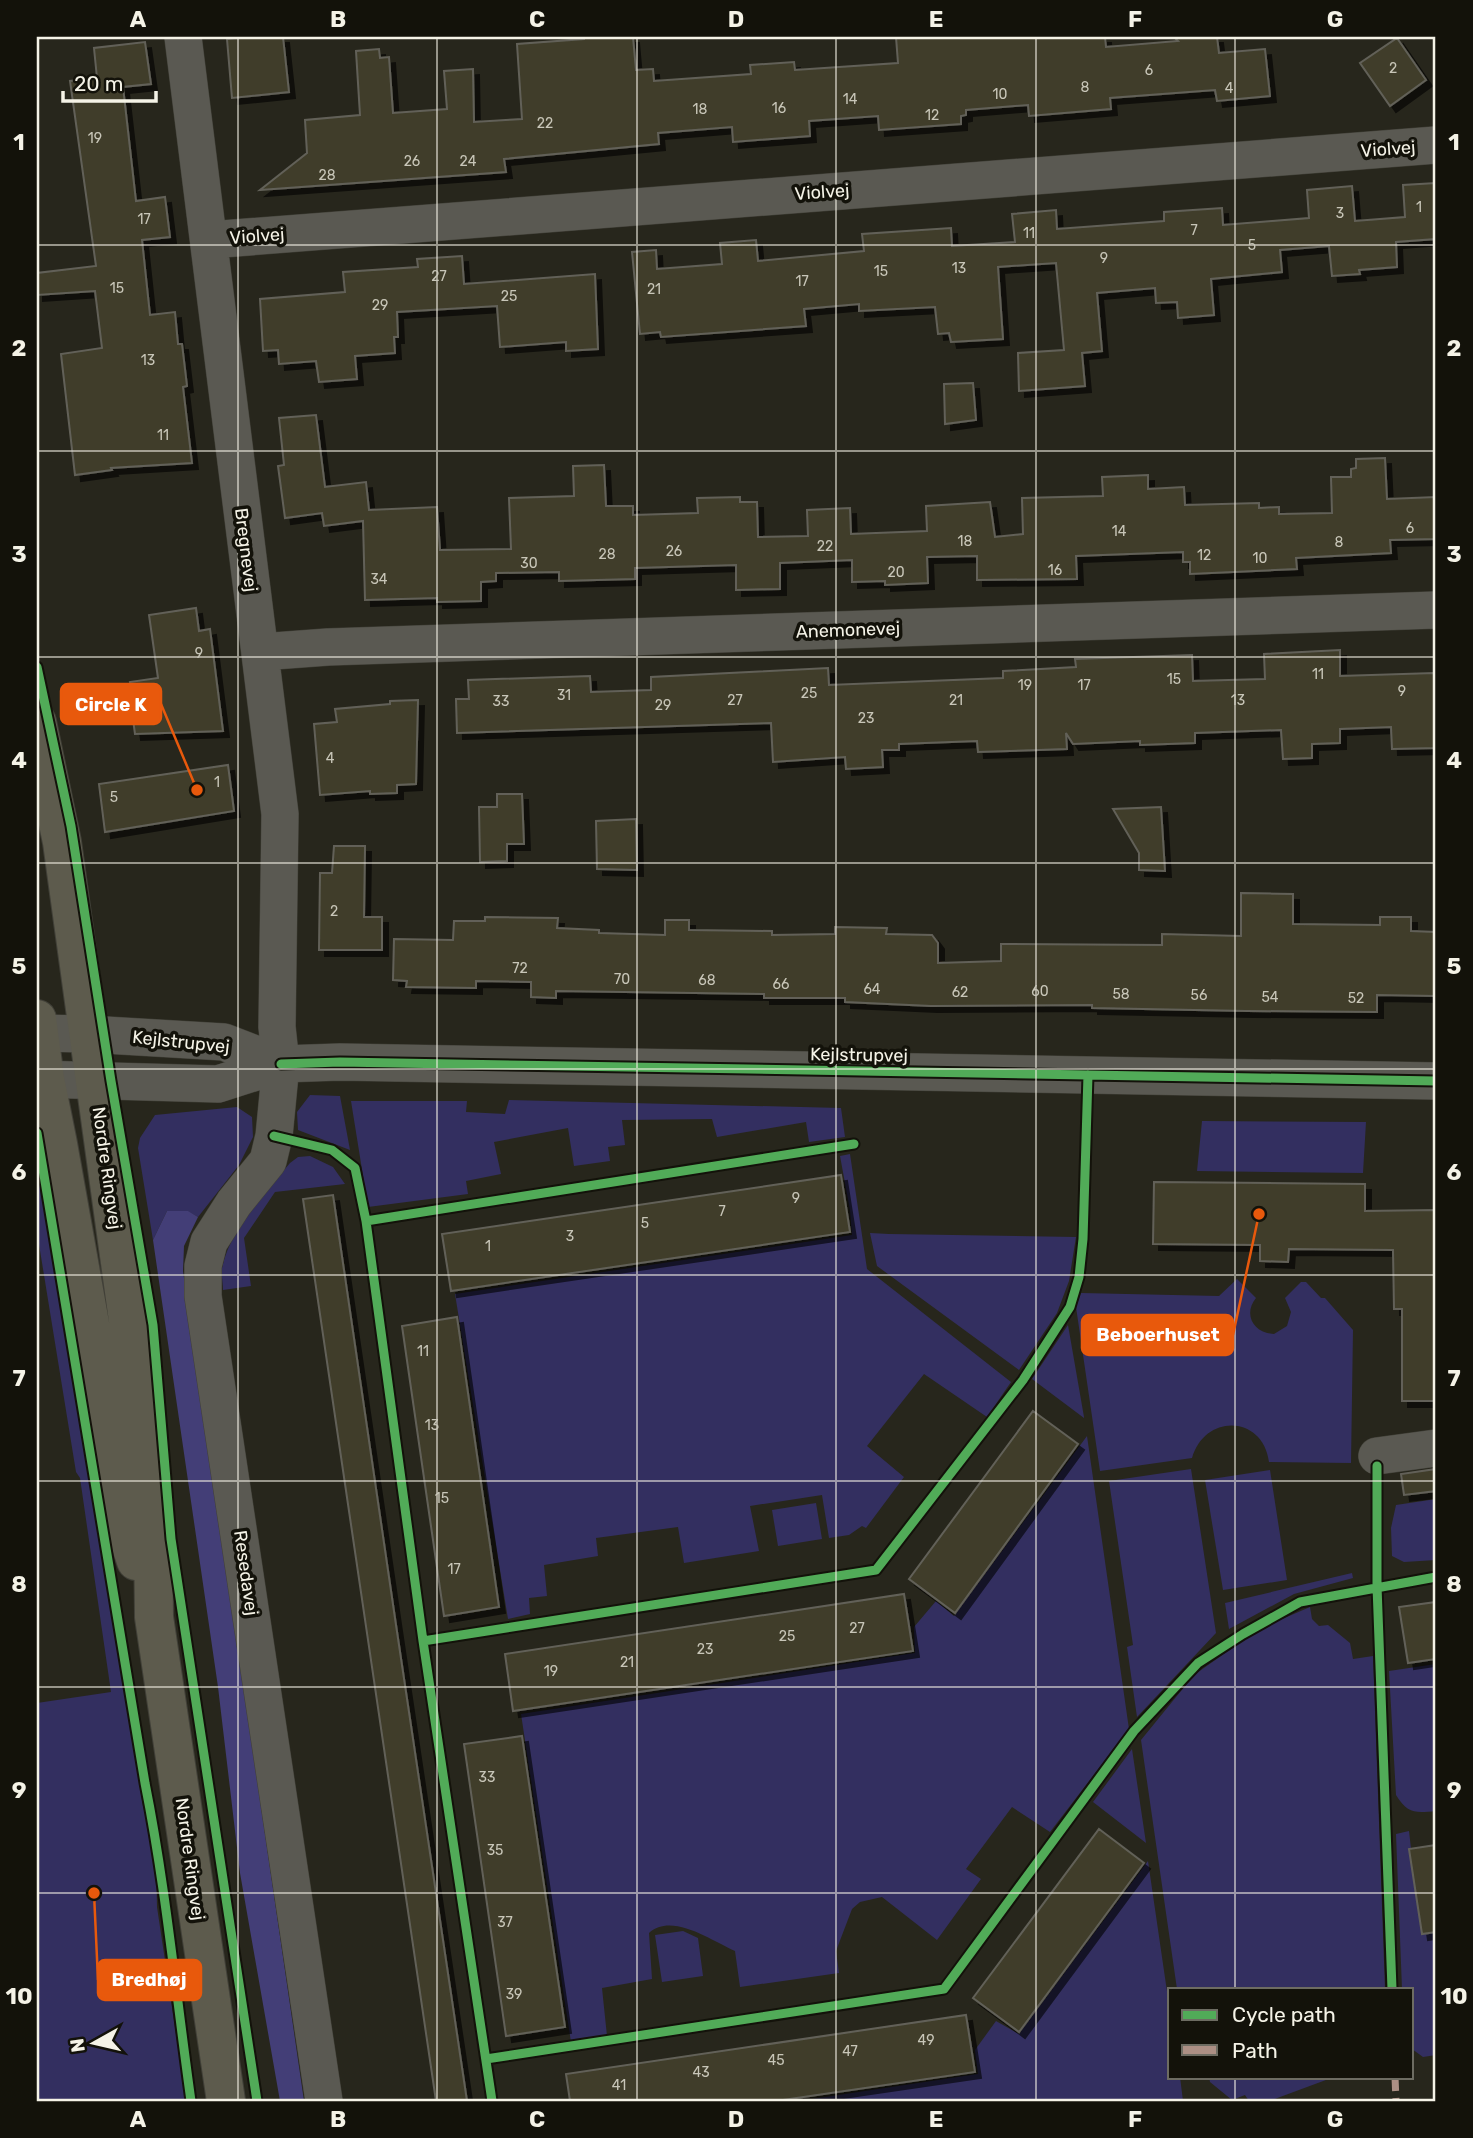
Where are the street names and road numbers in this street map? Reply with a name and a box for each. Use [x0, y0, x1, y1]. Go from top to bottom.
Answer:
street label: Violvej [1360, 136, 1416, 162]
street label: Violvej [794, 179, 850, 205]
street label: Violvej [229, 223, 285, 249]
street label: Bregnevej [230, 507, 262, 593]
street label: Anemonevej [795, 617, 901, 643]
street label: Kejlstrupvej [131, 1026, 231, 1058]
street label: Kejlstrupvej [810, 1043, 908, 1067]
street label: Nordre Ringvej [88, 1105, 126, 1231]
street label: Resedavej [229, 1529, 263, 1617]
street label: Nordre Ringvej [171, 1796, 209, 1922]

